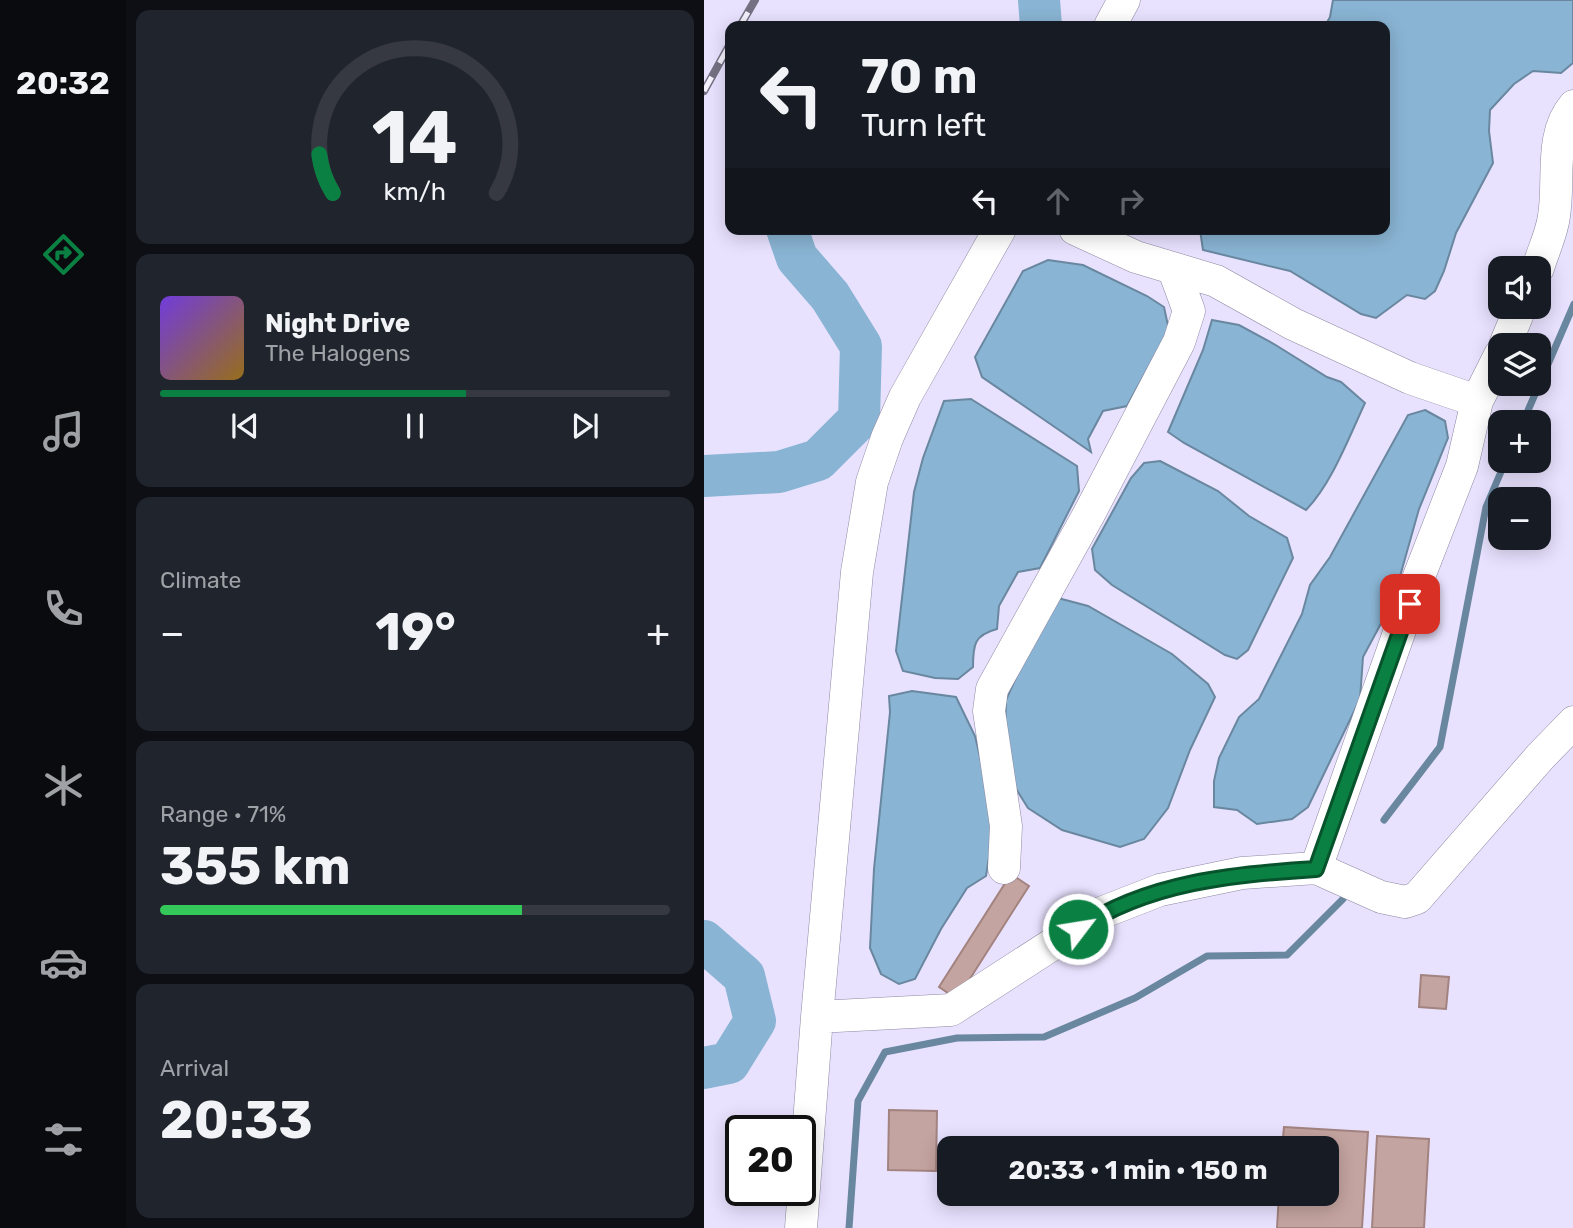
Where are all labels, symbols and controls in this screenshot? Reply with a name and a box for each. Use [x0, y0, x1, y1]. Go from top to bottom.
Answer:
text: 70 m [861, 47, 978, 105]
icon: left [746, 49, 837, 140]
text: 20:32 [16, 64, 110, 102]
text: 14 [372, 95, 458, 181]
text: Turn left [861, 106, 986, 144]
text: km/h [384, 177, 446, 206]
icon: left [966, 182, 1004, 220]
icon: ahead [1039, 182, 1077, 220]
icon: right [1112, 182, 1150, 220]
icon: directions [39, 230, 88, 279]
map controls [1488, 256, 1551, 550]
button: sound [1488, 256, 1551, 319]
text: Night Drive [265, 308, 410, 339]
button: layers [1488, 333, 1551, 396]
text: The Halogens [265, 339, 411, 367]
icon: music [39, 407, 88, 456]
icon: previous [226, 407, 264, 445]
icon: pause [396, 407, 434, 445]
icon: next [566, 407, 604, 445]
button: + [1488, 410, 1551, 473]
button: − [1488, 487, 1551, 550]
text: Climate [160, 566, 241, 594]
pin [1380, 574, 1440, 634]
icon: phone [39, 584, 88, 633]
icon: arrive [1391, 585, 1429, 623]
text: 19° [375, 601, 456, 663]
text: − [160, 610, 185, 656]
text: + [646, 610, 670, 656]
icon: climate [39, 761, 88, 810]
text: Range · 71% [160, 800, 286, 828]
text: 355 km [160, 835, 351, 897]
position arrow [1041, 892, 1115, 966]
icon: car [39, 938, 88, 987]
text: Arrival [160, 1054, 229, 1082]
text: 20:33 [160, 1089, 313, 1151]
icon: filters [39, 1115, 88, 1164]
speed limit sign: 20 [725, 1115, 816, 1206]
text: 20:33 · 1 min · 150 m [1009, 1155, 1267, 1186]

